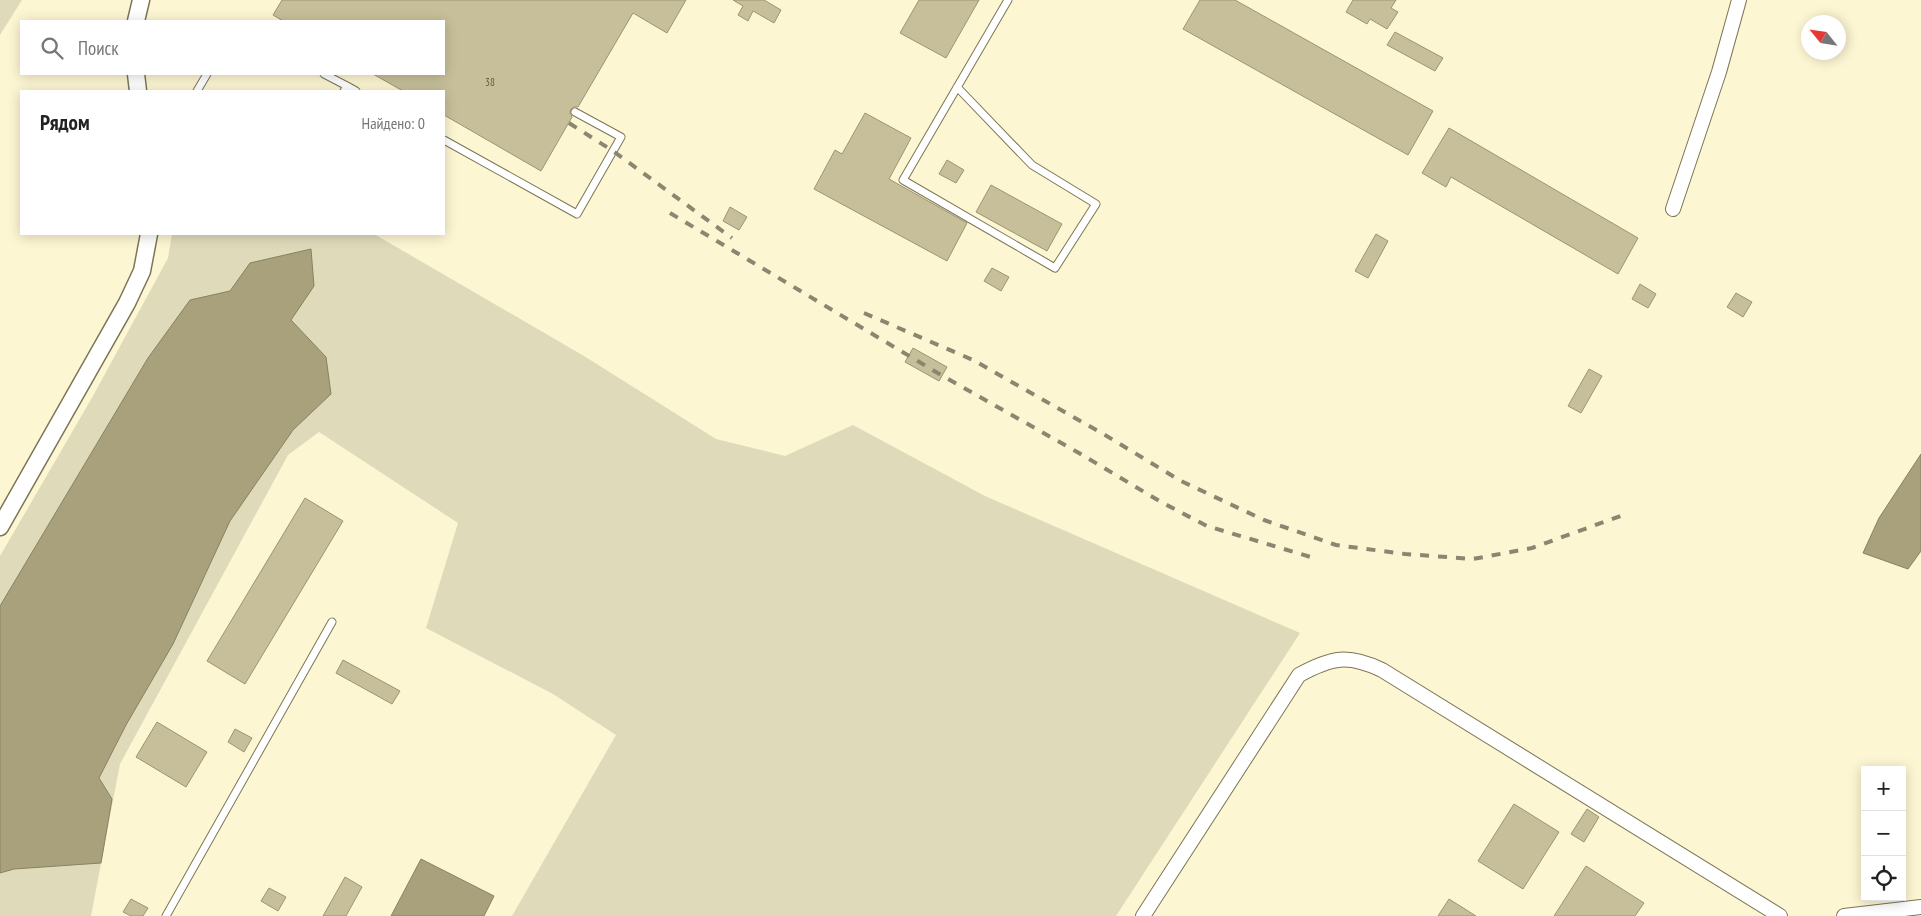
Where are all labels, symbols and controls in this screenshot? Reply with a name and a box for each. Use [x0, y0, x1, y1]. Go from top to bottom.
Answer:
north arrow [1801, 15, 1846, 60]
search box [20, 20, 445, 75]
icon: search [38, 34, 66, 62]
text: Поиск [78, 36, 119, 60]
house number: 38 [485, 75, 495, 89]
text: Рядом [40, 109, 90, 136]
text: Найдено: 0 [362, 113, 425, 133]
map controls [1861, 766, 1906, 901]
button: + [1861, 766, 1906, 811]
button: − [1861, 811, 1906, 856]
button: locate [1861, 856, 1906, 901]

